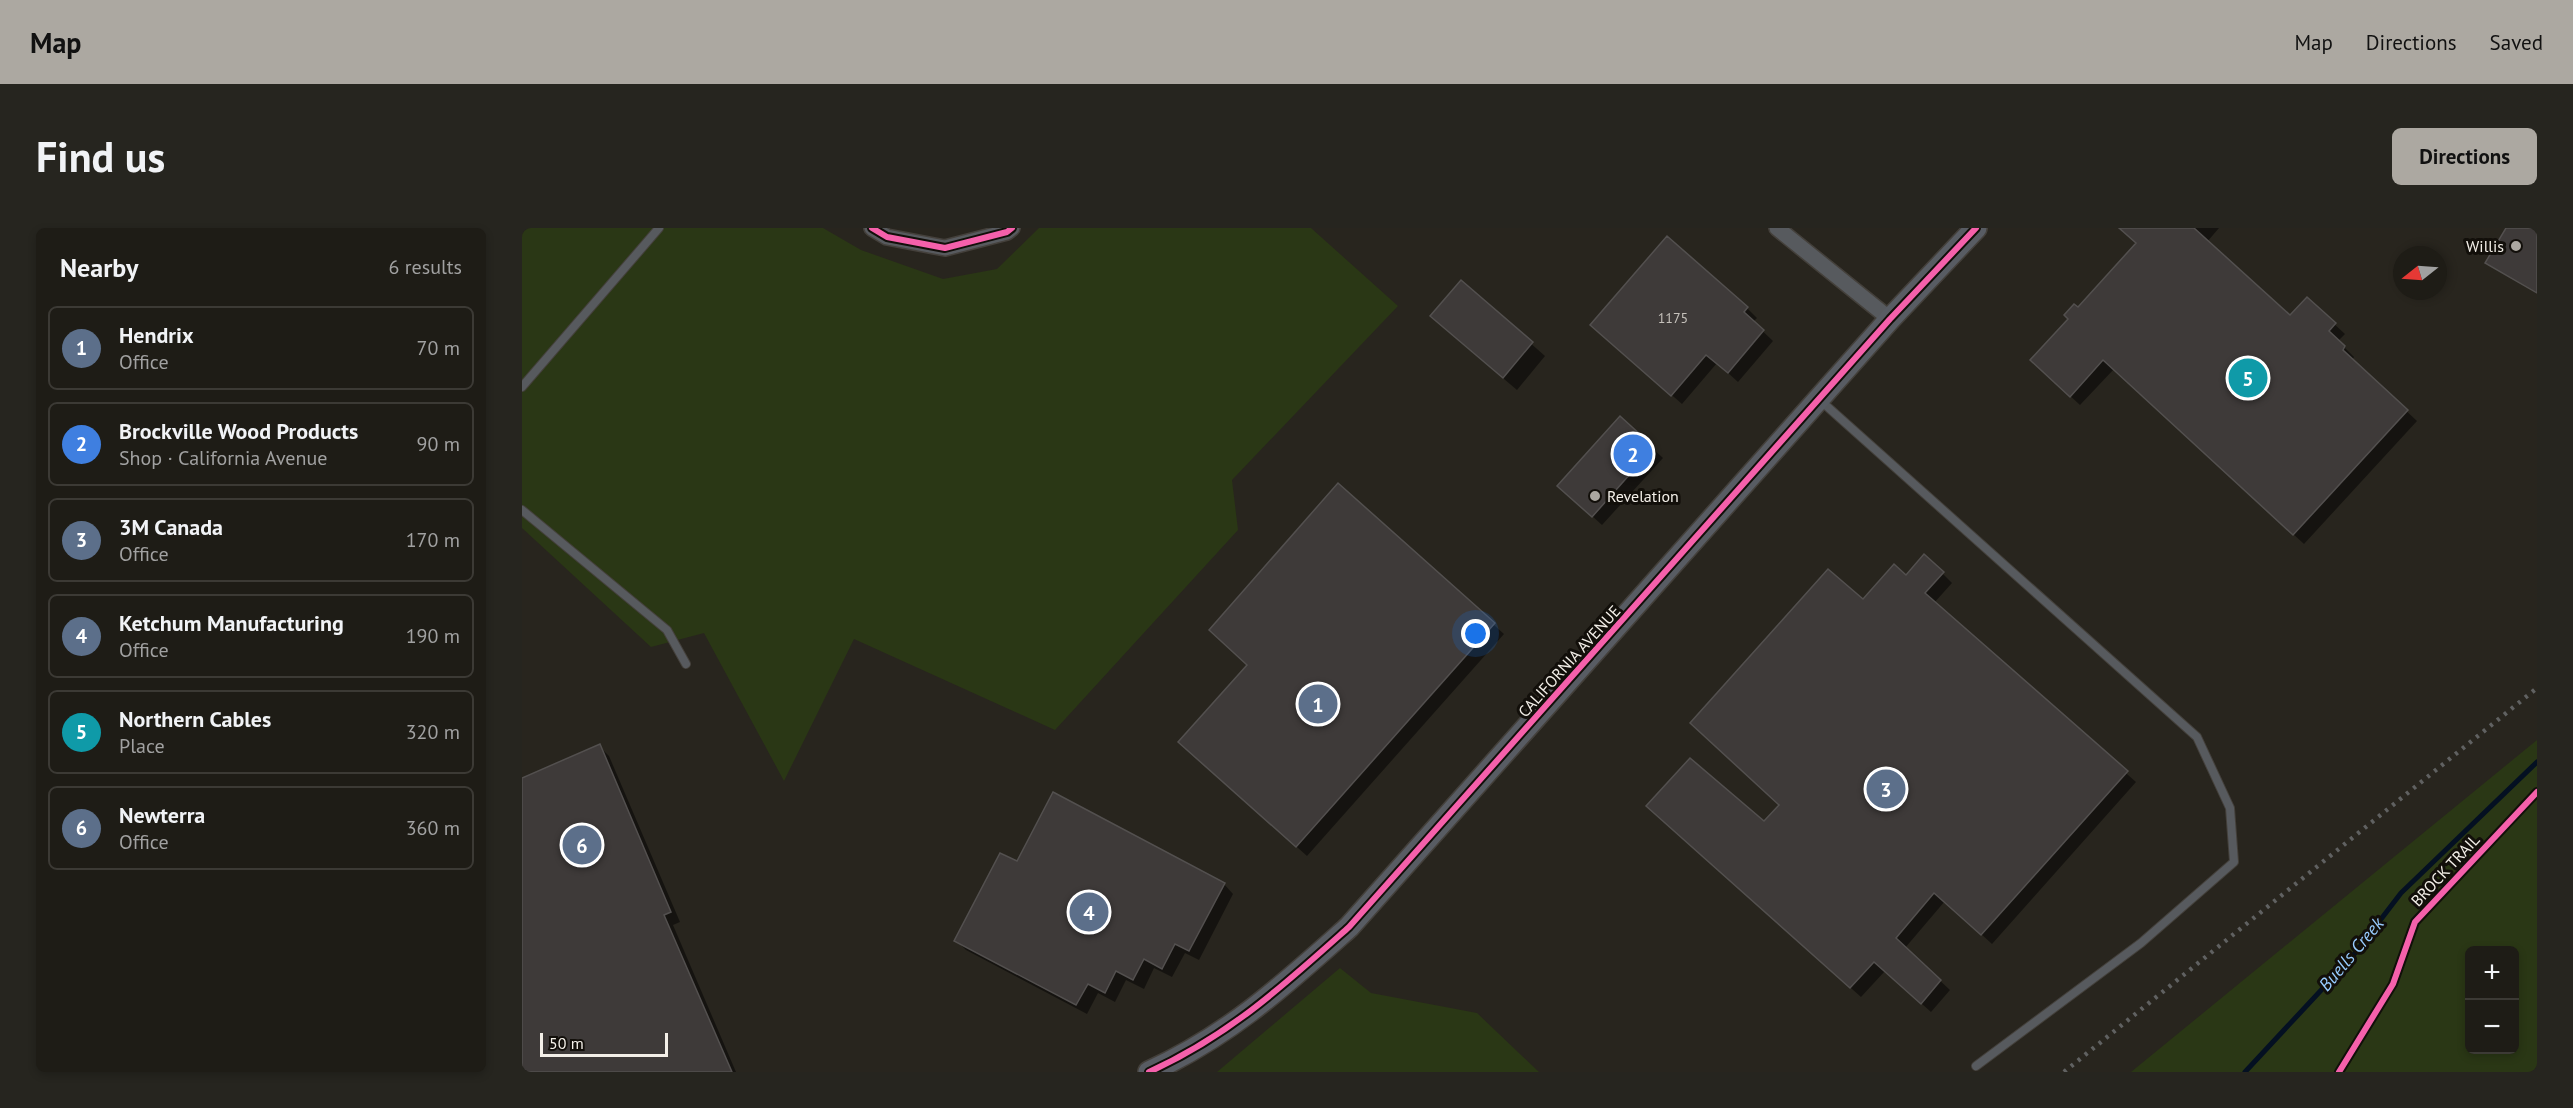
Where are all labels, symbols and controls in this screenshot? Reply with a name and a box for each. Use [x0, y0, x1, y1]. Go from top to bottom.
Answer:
text: Map [30, 24, 81, 61]
text: Map [2294, 29, 2333, 56]
text: Directions [2366, 29, 2457, 56]
text: Saved [2490, 29, 2543, 56]
button: Directions [2392, 128, 2537, 185]
text: Find us [36, 129, 165, 184]
place label: Willis [2466, 236, 2504, 256]
marker: Willis [2509, 239, 2523, 253]
north arrow [2393, 246, 2447, 300]
text: Nearby [60, 251, 138, 284]
text: 6 results [389, 254, 462, 280]
house number: 1175 [1658, 309, 1688, 327]
text: Hendrix [119, 321, 194, 349]
text: 1 [76, 335, 87, 361]
text: 70 m [417, 335, 460, 361]
text: Office [119, 349, 169, 375]
pin: 5 [2228, 356, 2268, 400]
text: Brockville Wood Products [119, 417, 358, 445]
text: 2 [76, 431, 87, 457]
text: 90 m [417, 431, 460, 457]
pin: 2 [1614, 432, 1652, 476]
text: Shop · California Avenue [119, 445, 327, 471]
place label: Revelation [1607, 486, 1679, 506]
marker: Revelation [1588, 489, 1602, 503]
text: 3M Canada [119, 513, 223, 541]
text: 3 [76, 527, 87, 553]
text: 170 m [406, 527, 460, 553]
text: Office [119, 541, 169, 567]
street label: CALIFORNIA AVENUE [1513, 601, 1625, 721]
text: Ketchum Manufacturing [119, 609, 344, 637]
your location [1461, 619, 1490, 648]
text: 4 [76, 623, 87, 649]
text: 190 m [406, 623, 460, 649]
text: Office [119, 637, 169, 663]
pin: 1 [1298, 682, 1338, 726]
text: Northern Cables [119, 705, 271, 733]
text: 5 [76, 719, 87, 745]
text: 320 m [406, 719, 460, 745]
text: Place [119, 733, 165, 759]
pin: 3 [1866, 766, 1906, 812]
text: Newterra [119, 801, 205, 829]
text: 6 [76, 815, 87, 841]
text: 360 m [406, 815, 460, 841]
pin: 6 [562, 822, 602, 868]
text: Office [119, 829, 169, 855]
street label: BROCK TRAIL [2406, 830, 2484, 910]
pin: 4 [1070, 890, 1108, 934]
water label: Buells Creek [2314, 912, 2389, 996]
map controls [2465, 946, 2519, 1054]
button: + [2465, 946, 2519, 1000]
button: − [2465, 1000, 2519, 1054]
scale bar [540, 1030, 668, 1058]
text: 50 m [549, 1033, 584, 1053]

